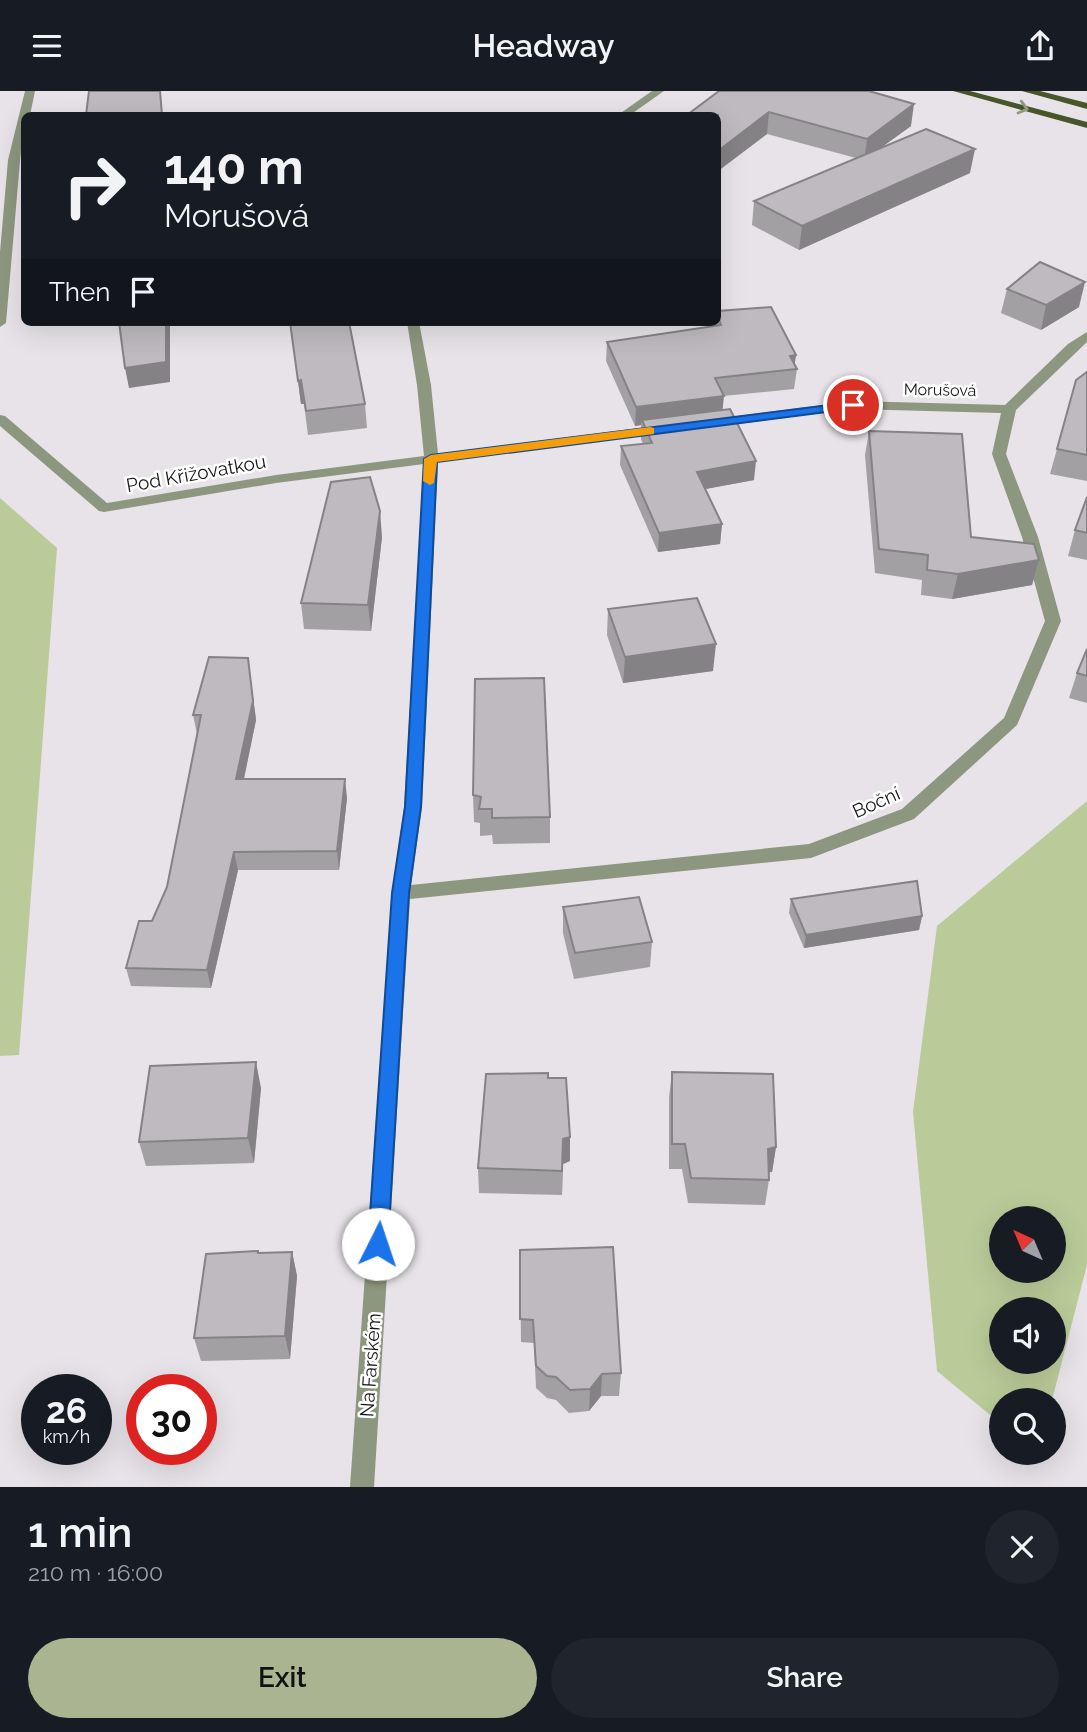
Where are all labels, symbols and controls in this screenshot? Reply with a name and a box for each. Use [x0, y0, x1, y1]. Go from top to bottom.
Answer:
icon: menu [28, 27, 66, 65]
text: Headway [472, 27, 615, 64]
icon: share [1021, 27, 1059, 65]
one-way arrow [1016, 100, 1028, 114]
text: 140 m [164, 138, 304, 195]
icon: right [49, 140, 140, 231]
text: Morušová [164, 197, 309, 234]
icon: arrive [124, 273, 162, 311]
text: Then [49, 277, 110, 307]
pin [823, 375, 883, 435]
street label: Morušová [904, 380, 976, 400]
icon: arrive [834, 386, 872, 424]
street label: Pod Křižovatkou [124, 450, 268, 496]
street label: Boční [849, 782, 904, 822]
north arrow [989, 1206, 1066, 1283]
map controls [989, 1206, 1066, 1465]
position arrow [341, 1207, 415, 1281]
button: sound [989, 1297, 1066, 1374]
street label: Na Farském [355, 1312, 385, 1418]
speed limit sign: 30 [126, 1374, 217, 1465]
button: search [989, 1388, 1066, 1465]
text: 26 [46, 1390, 87, 1431]
text: km/h [43, 1426, 90, 1447]
text: 1 min [28, 1508, 132, 1557]
button: close [985, 1510, 1059, 1584]
text: 210 m · 16:00 [28, 1559, 163, 1586]
button: Exit [28, 1638, 537, 1718]
button: Share [551, 1638, 1059, 1718]

